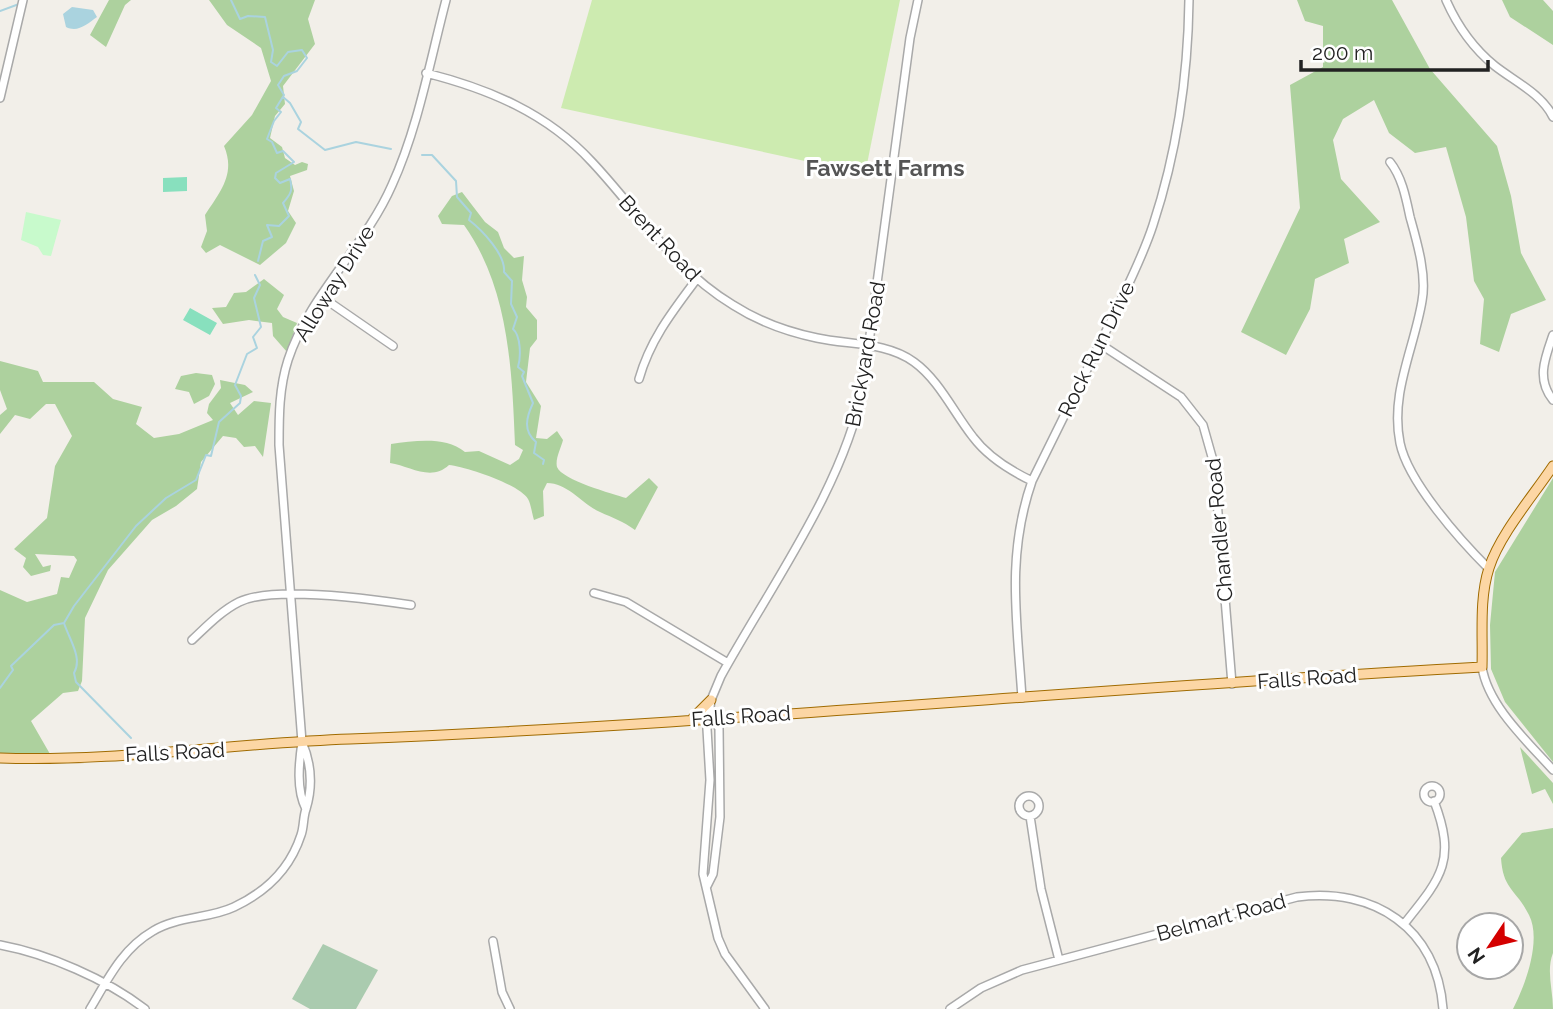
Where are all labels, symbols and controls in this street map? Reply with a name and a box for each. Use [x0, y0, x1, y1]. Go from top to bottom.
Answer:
scale bar [1301, 28, 1488, 72]
text: 200 m [1312, 40, 1373, 65]
district label: Fawsett Farms [805, 154, 965, 181]
street label: Brent Road [614, 190, 706, 286]
street label: Alloway Drive [288, 220, 380, 346]
street label: Rock Run Drive [1052, 277, 1140, 421]
street label: Brickyard Road [840, 279, 890, 429]
street label: Chandler Road [1200, 457, 1238, 603]
street label: Falls Road [1256, 662, 1358, 694]
street label: Falls Road [690, 700, 792, 732]
street label: Falls Road [125, 737, 225, 767]
street label: Belmart Road [1154, 888, 1288, 946]
north arrow [1455, 911, 1525, 981]
text: N [1463, 944, 1489, 968]

